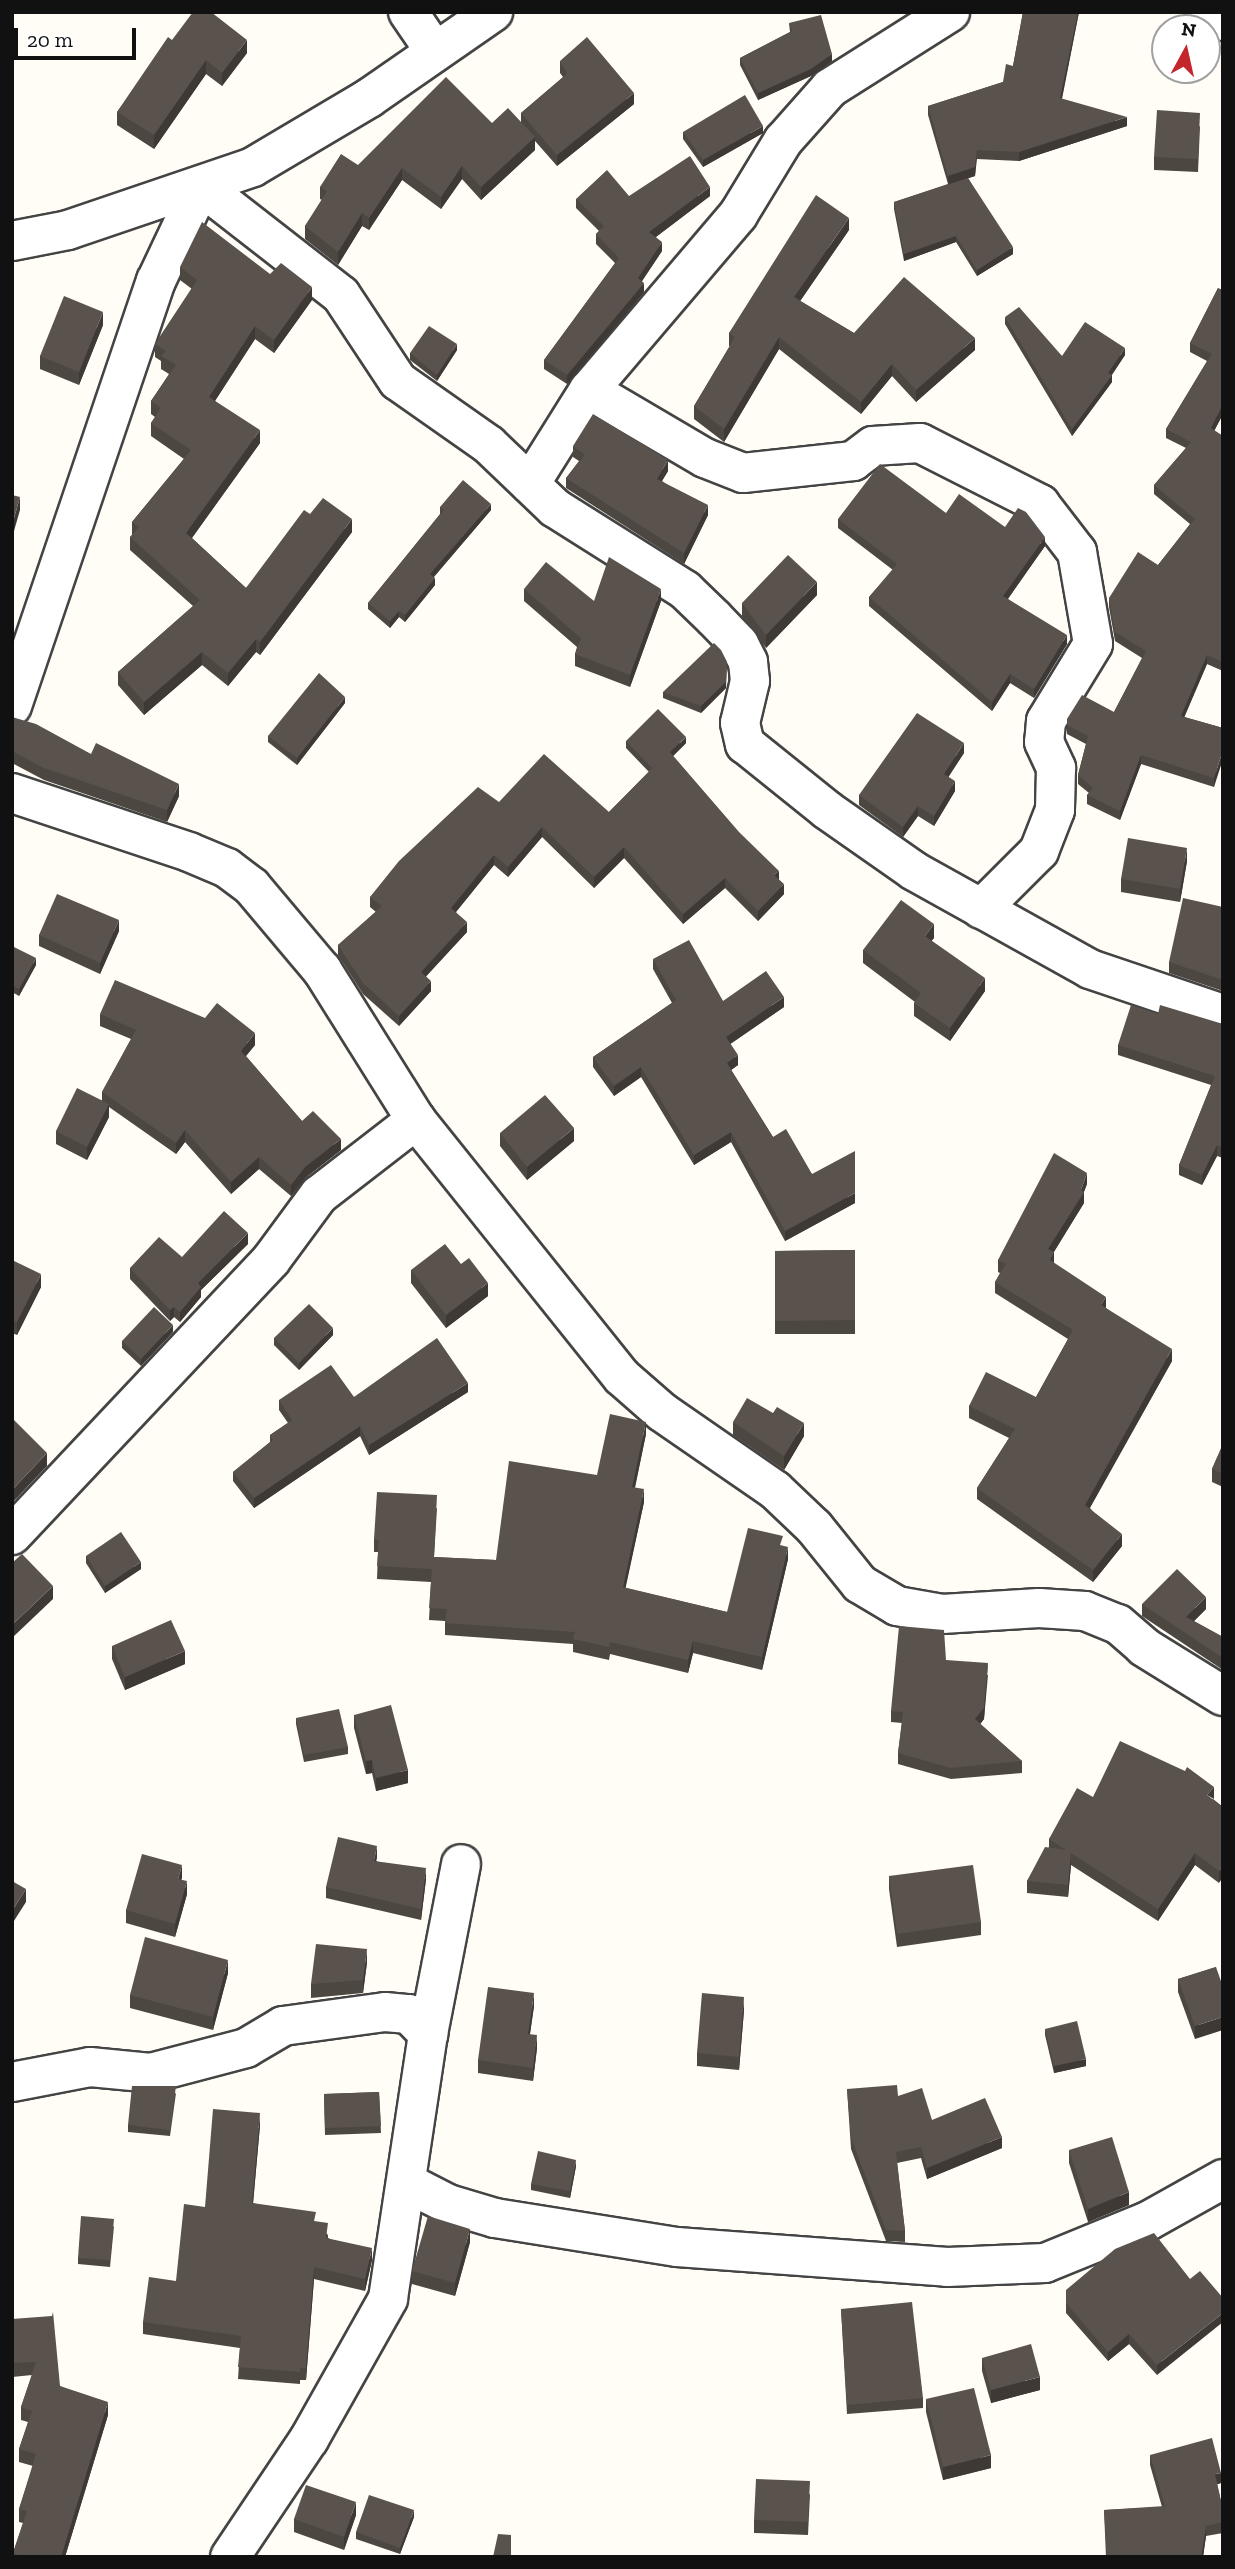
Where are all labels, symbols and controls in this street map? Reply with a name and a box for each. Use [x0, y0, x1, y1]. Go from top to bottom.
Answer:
scale bar [18, 14, 140, 58]
north arrow [1151, 14, 1221, 84]
text: N [1180, 17, 1197, 42]
text: 20 m [27, 27, 73, 52]

